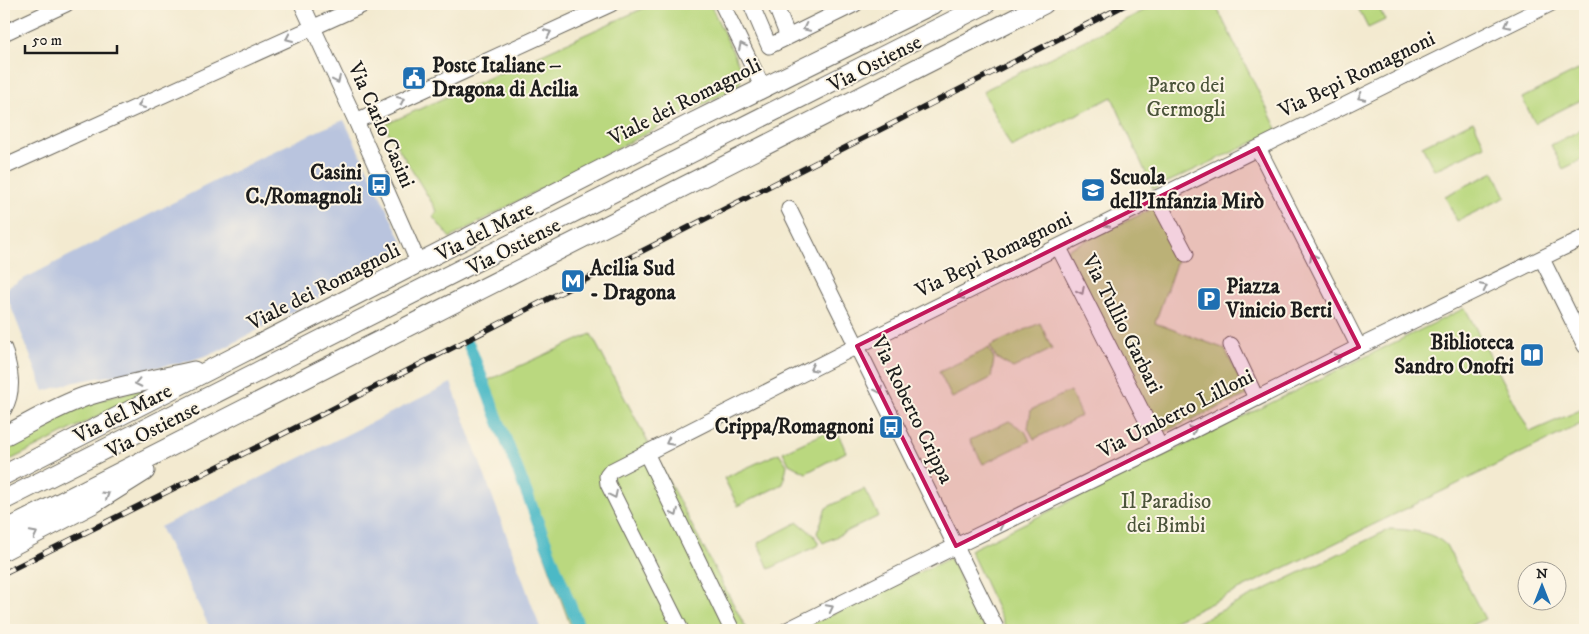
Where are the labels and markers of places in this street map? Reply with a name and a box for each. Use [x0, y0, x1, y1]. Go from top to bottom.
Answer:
place label: Poste Italiane – Dragona di Acilia [432, 53, 579, 103]
public building icon: Poste Italiane – Dragona di Acilia [401, 65, 427, 91]
place label: Casini C./Romagnoli [246, 160, 363, 210]
place label: Scuola dell'Infanzia Mirò [1110, 165, 1264, 215]
bus stop icon: Casini C./Romagnoli [366, 172, 392, 198]
school or university icon: Scuola dell'Infanzia Mirò [1080, 177, 1106, 203]
place label: Acilia Sud - Dragona [589, 256, 677, 306]
metro station icon: Acilia Sud - Dragona [560, 268, 586, 294]
place label: Piazza Vinicio Berti [1225, 274, 1333, 324]
parking icon: Piazza Vinicio Berti [1196, 286, 1222, 312]
place label: Biblioteca Sandro Onofri [1394, 330, 1515, 380]
library icon: Biblioteca Sandro Onofri [1519, 342, 1545, 368]
place label: Crippa/Romagnoni [715, 414, 875, 440]
bus stop icon: Crippa/Romagnoni [878, 414, 904, 440]

